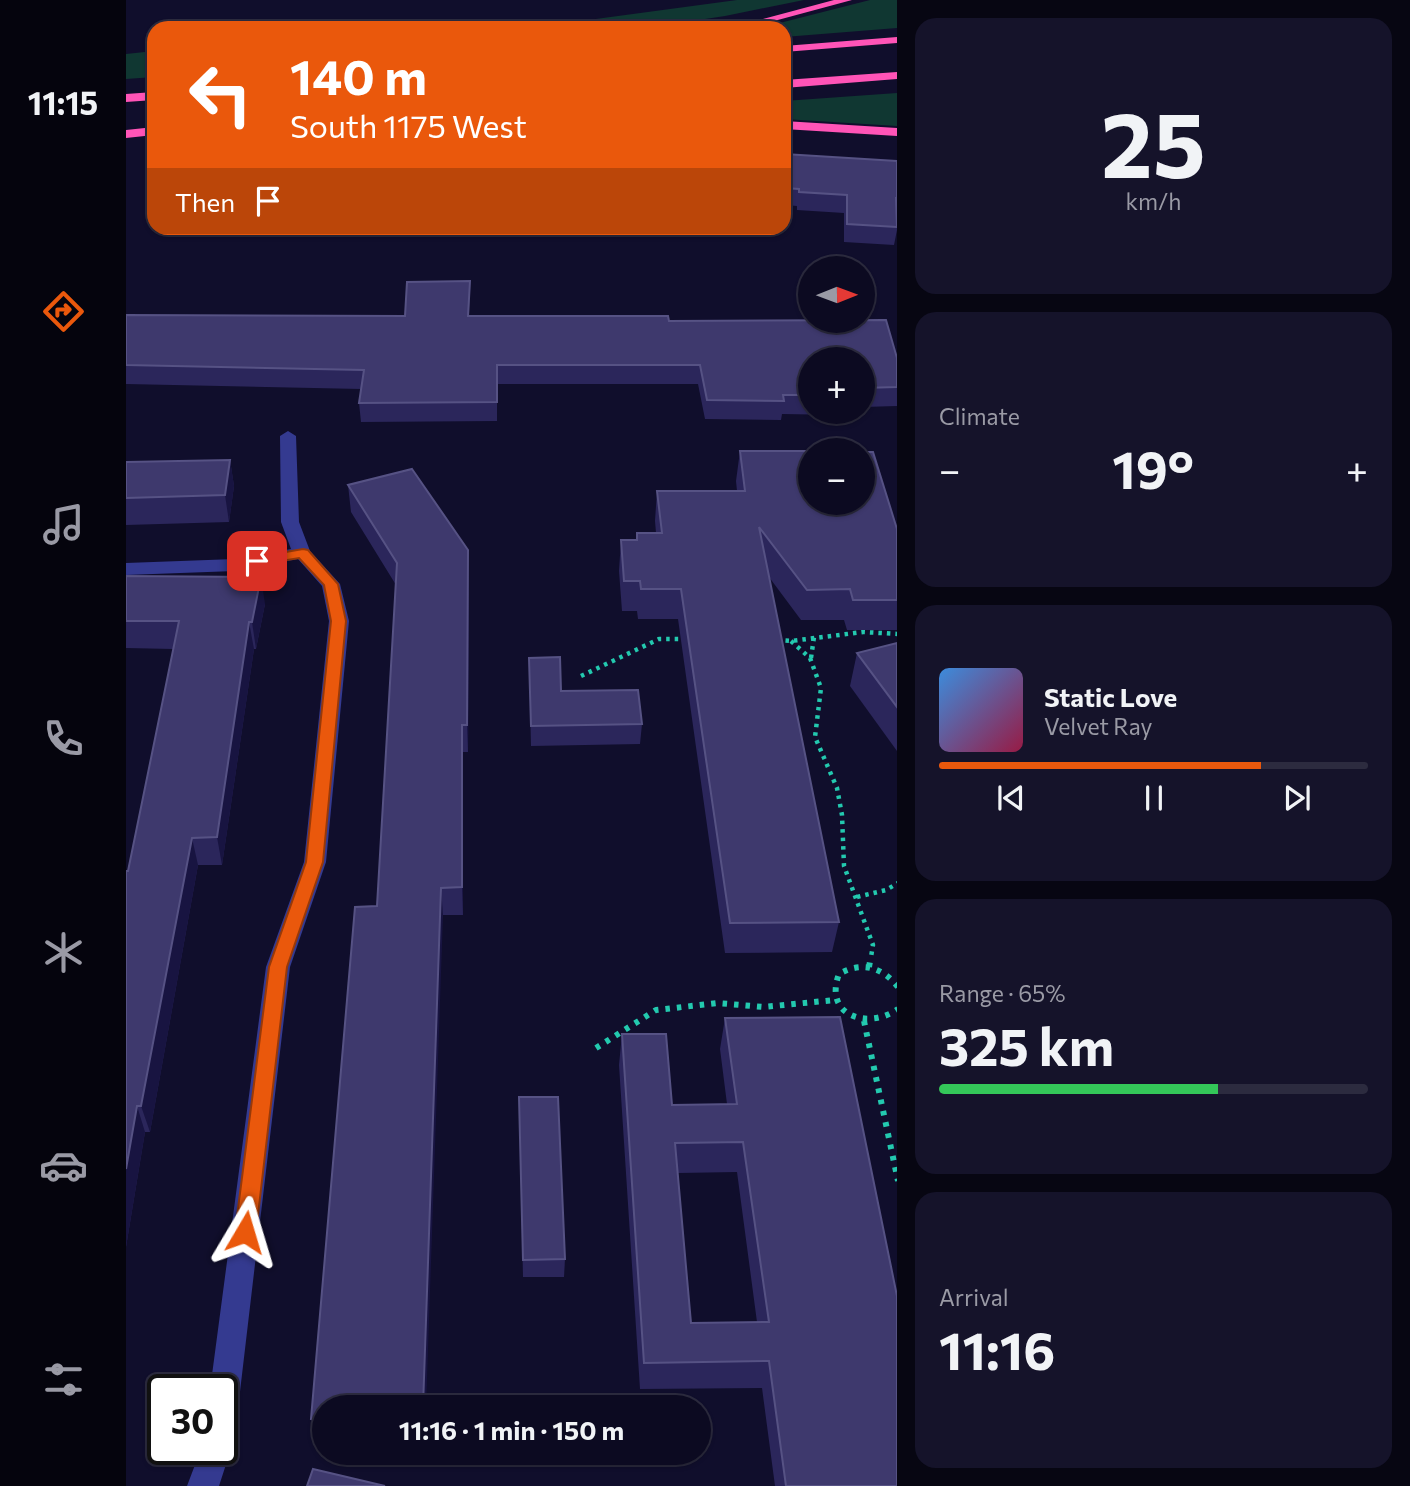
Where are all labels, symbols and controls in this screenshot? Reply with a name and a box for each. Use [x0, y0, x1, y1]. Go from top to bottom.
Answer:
text: 140 m [290, 45, 427, 105]
icon: left [175, 49, 266, 140]
text: 11:15 [28, 82, 98, 122]
text: 25 [1101, 85, 1206, 197]
text: South 1175 West [290, 105, 527, 145]
icon: arrive [249, 182, 287, 220]
text: Then [175, 186, 235, 217]
text: km/h [1126, 187, 1181, 215]
north arrow [798, 256, 875, 332]
map controls [798, 256, 875, 515]
icon: directions [39, 287, 88, 336]
button: + [798, 347, 875, 424]
text: Climate [939, 402, 1020, 430]
text: 19° [1112, 436, 1194, 500]
button: − [798, 438, 875, 515]
text: − [939, 445, 961, 492]
text: + [1346, 445, 1368, 492]
icon: music [39, 500, 88, 549]
pin [227, 531, 287, 591]
icon: arrive [238, 542, 276, 580]
text: Static Love [1044, 681, 1177, 712]
text: Velvet Ray [1044, 712, 1152, 740]
icon: phone [39, 714, 88, 763]
icon: previous [992, 779, 1030, 817]
icon: pause [1135, 779, 1173, 817]
icon: next [1278, 779, 1316, 817]
icon: climate [39, 928, 88, 977]
text: Range · 65% [939, 979, 1066, 1007]
text: 325 km [939, 1013, 1114, 1077]
icon: car [39, 1141, 88, 1190]
position arrow [208, 1195, 282, 1269]
text: Arrival [939, 1283, 1009, 1311]
text: 11:16 [939, 1317, 1055, 1381]
icon: filters [39, 1355, 88, 1404]
speed limit sign: 30 [147, 1374, 238, 1465]
text: 11:16 · 1 min · 150 m [399, 1414, 624, 1445]

